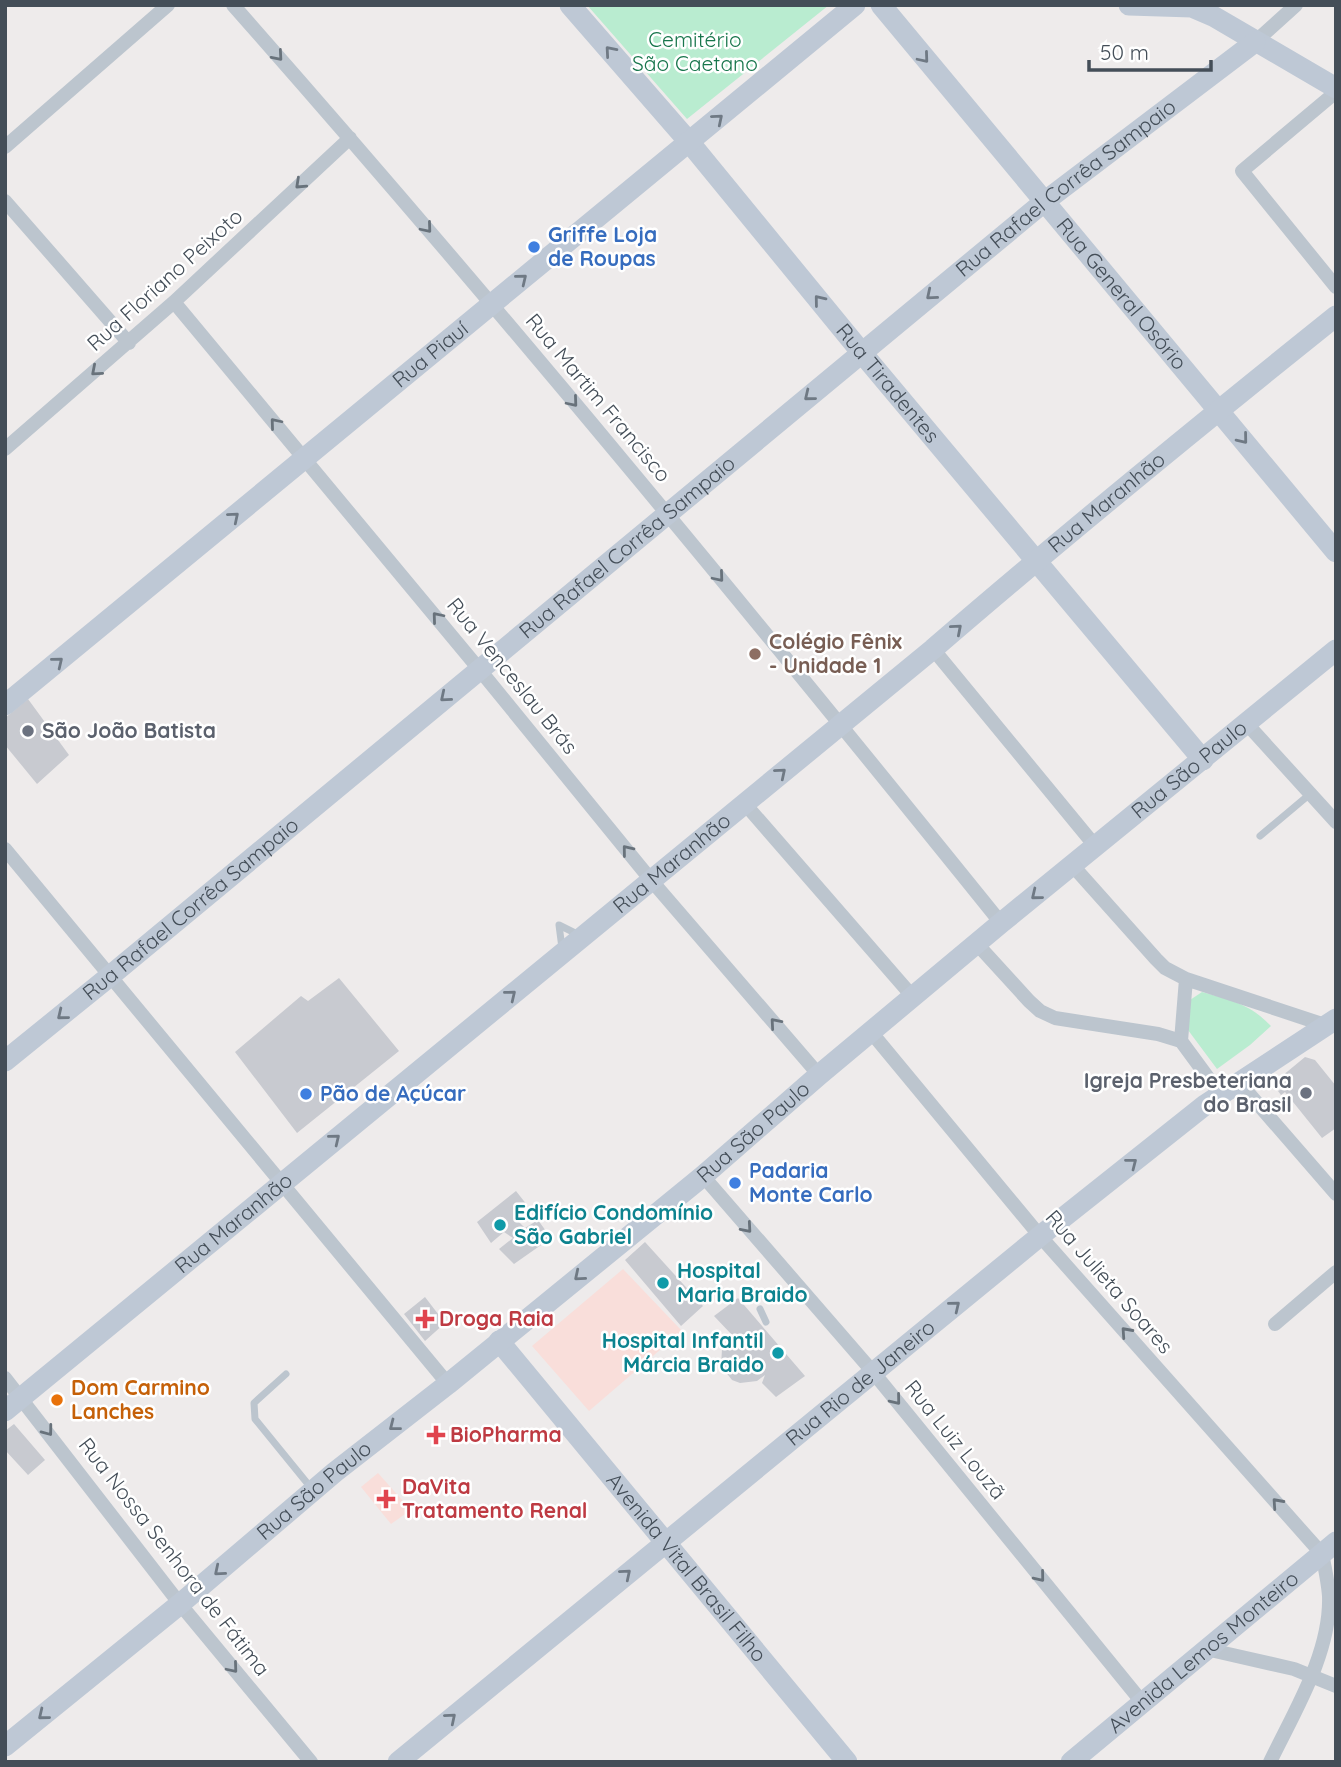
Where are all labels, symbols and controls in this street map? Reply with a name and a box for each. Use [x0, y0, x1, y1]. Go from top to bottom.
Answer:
park label: Cemitério São Caetano [632, 26, 758, 76]
scale bar [1089, 28, 1212, 72]
text: 50 m [1100, 39, 1149, 65]
one-way arrow [606, 46, 618, 59]
one-way arrow [270, 48, 282, 61]
one-way arrow [916, 50, 929, 62]
street label: Rua Rafael Corrêa Sampaio [950, 93, 1181, 282]
one-way arrow [710, 115, 722, 128]
one-way arrow [295, 176, 308, 189]
street label: Rua Floriano Peixoto [81, 203, 247, 356]
street label: Rua General Osório [1052, 212, 1193, 375]
one-way arrow [419, 220, 431, 233]
place label: Griffe Loja de Roupas [548, 221, 657, 271]
marker: Griffe Loja de Roupas [526, 239, 542, 255]
one-way arrow [514, 275, 527, 287]
one-way arrow [927, 287, 939, 300]
one-way arrow [814, 296, 827, 308]
street label: Rua Martim Francisco [521, 308, 677, 487]
street label: Rua Piauí [387, 315, 473, 393]
street label: Rua Tiradentes [831, 318, 946, 448]
one-way arrow [91, 363, 104, 375]
one-way arrow [805, 388, 817, 401]
one-way arrow [565, 395, 578, 407]
one-way arrow [271, 418, 284, 431]
one-way arrow [1235, 431, 1247, 444]
street label: Rua Maranhão [1042, 446, 1170, 558]
street label: Rua Rafael Corrêa Sampaio [513, 449, 740, 644]
one-way arrow [225, 513, 238, 525]
one-way arrow [711, 569, 723, 582]
street label: Rua Venceslau Brás [442, 592, 584, 759]
one-way arrow [432, 612, 445, 625]
one-way arrow [949, 625, 962, 637]
place label: Colégio Fênix - Unidade 1 [769, 628, 902, 678]
marker: Colégio Fênix - Unidade 1 [747, 646, 763, 662]
one-way arrow [49, 658, 62, 670]
one-way arrow [440, 689, 452, 702]
street label: Rua São Paulo [1126, 714, 1252, 824]
place label: São João Batista [42, 717, 216, 743]
marker: São João Batista [20, 723, 36, 739]
one-way arrow [774, 769, 786, 782]
street label: Rua Maranhão [607, 807, 735, 918]
street label: Rua Rafael Corrêa Sampaio [77, 811, 303, 1005]
one-way arrow [623, 846, 635, 859]
one-way arrow [1032, 887, 1044, 900]
one-way arrow [502, 991, 515, 1003]
one-way arrow [58, 1006, 70, 1019]
one-way arrow [771, 1018, 783, 1031]
place label: Igreja Presbeteriana do Brasil [1084, 1067, 1292, 1117]
street label: Rua São Paulo [691, 1075, 815, 1188]
place label: Pão de Açúcar [320, 1080, 466, 1106]
marker: Igreja Presbeteriana do Brasil [1298, 1085, 1314, 1101]
marker: Pão de Açúcar [298, 1086, 314, 1102]
one-way arrow [326, 1135, 339, 1147]
place label: Padaria Monte Carlo [749, 1157, 873, 1207]
one-way arrow [1124, 1159, 1136, 1172]
street label: Rua Maranhão [169, 1166, 297, 1278]
marker: Padaria Monte Carlo [727, 1175, 743, 1191]
place label: Edifício Condomínio São Gabriel [514, 1199, 713, 1249]
street label: Rua Julieta Soares [1040, 1204, 1179, 1358]
marker: Edifício Condomínio São Gabriel [492, 1217, 508, 1233]
one-way arrow [739, 1220, 751, 1233]
place label: Hospital Maria Braido [677, 1257, 808, 1307]
one-way arrow [574, 1267, 586, 1280]
marker: Hospital Maria Braido [655, 1275, 671, 1291]
one-way arrow [946, 1302, 959, 1314]
place label: Droga Raia [439, 1305, 554, 1331]
marker: Droga Raia [417, 1311, 433, 1327]
street label: Rua Rio de Janeiro [780, 1313, 940, 1451]
place label: Hospital Infantil Márcia Braido [602, 1327, 764, 1377]
one-way arrow [1122, 1328, 1134, 1341]
marker: Hospital Infantil Márcia Braido [770, 1345, 786, 1361]
place label: Dom Carmino Lanches [71, 1374, 210, 1424]
street label: Rua Luiz Louzã [900, 1374, 1012, 1504]
marker: Dom Carmino Lanches [49, 1392, 65, 1408]
one-way arrow [888, 1392, 900, 1405]
one-way arrow [390, 1418, 402, 1431]
place label: BioPharma [450, 1421, 562, 1447]
one-way arrow [39, 1423, 52, 1436]
marker: BioPharma [428, 1427, 444, 1443]
street label: Rua Nossa Senhora de Fátima [74, 1432, 276, 1681]
street label: Rua São Paulo [251, 1435, 376, 1545]
street label: Avenida Vital Brasil Filho [601, 1467, 773, 1667]
place label: DaVita Tratamento Renal [402, 1473, 588, 1523]
marker: DaVita Tratamento Renal [376, 1489, 396, 1509]
one-way arrow [1273, 1498, 1285, 1511]
one-way arrow [214, 1563, 227, 1575]
street label: Avenida Lemos Monteiro [1102, 1565, 1303, 1738]
one-way arrow [619, 1569, 631, 1582]
one-way arrow [1031, 1569, 1044, 1581]
one-way arrow [225, 1660, 237, 1673]
one-way arrow [38, 1707, 51, 1719]
one-way arrow [443, 1714, 455, 1727]

